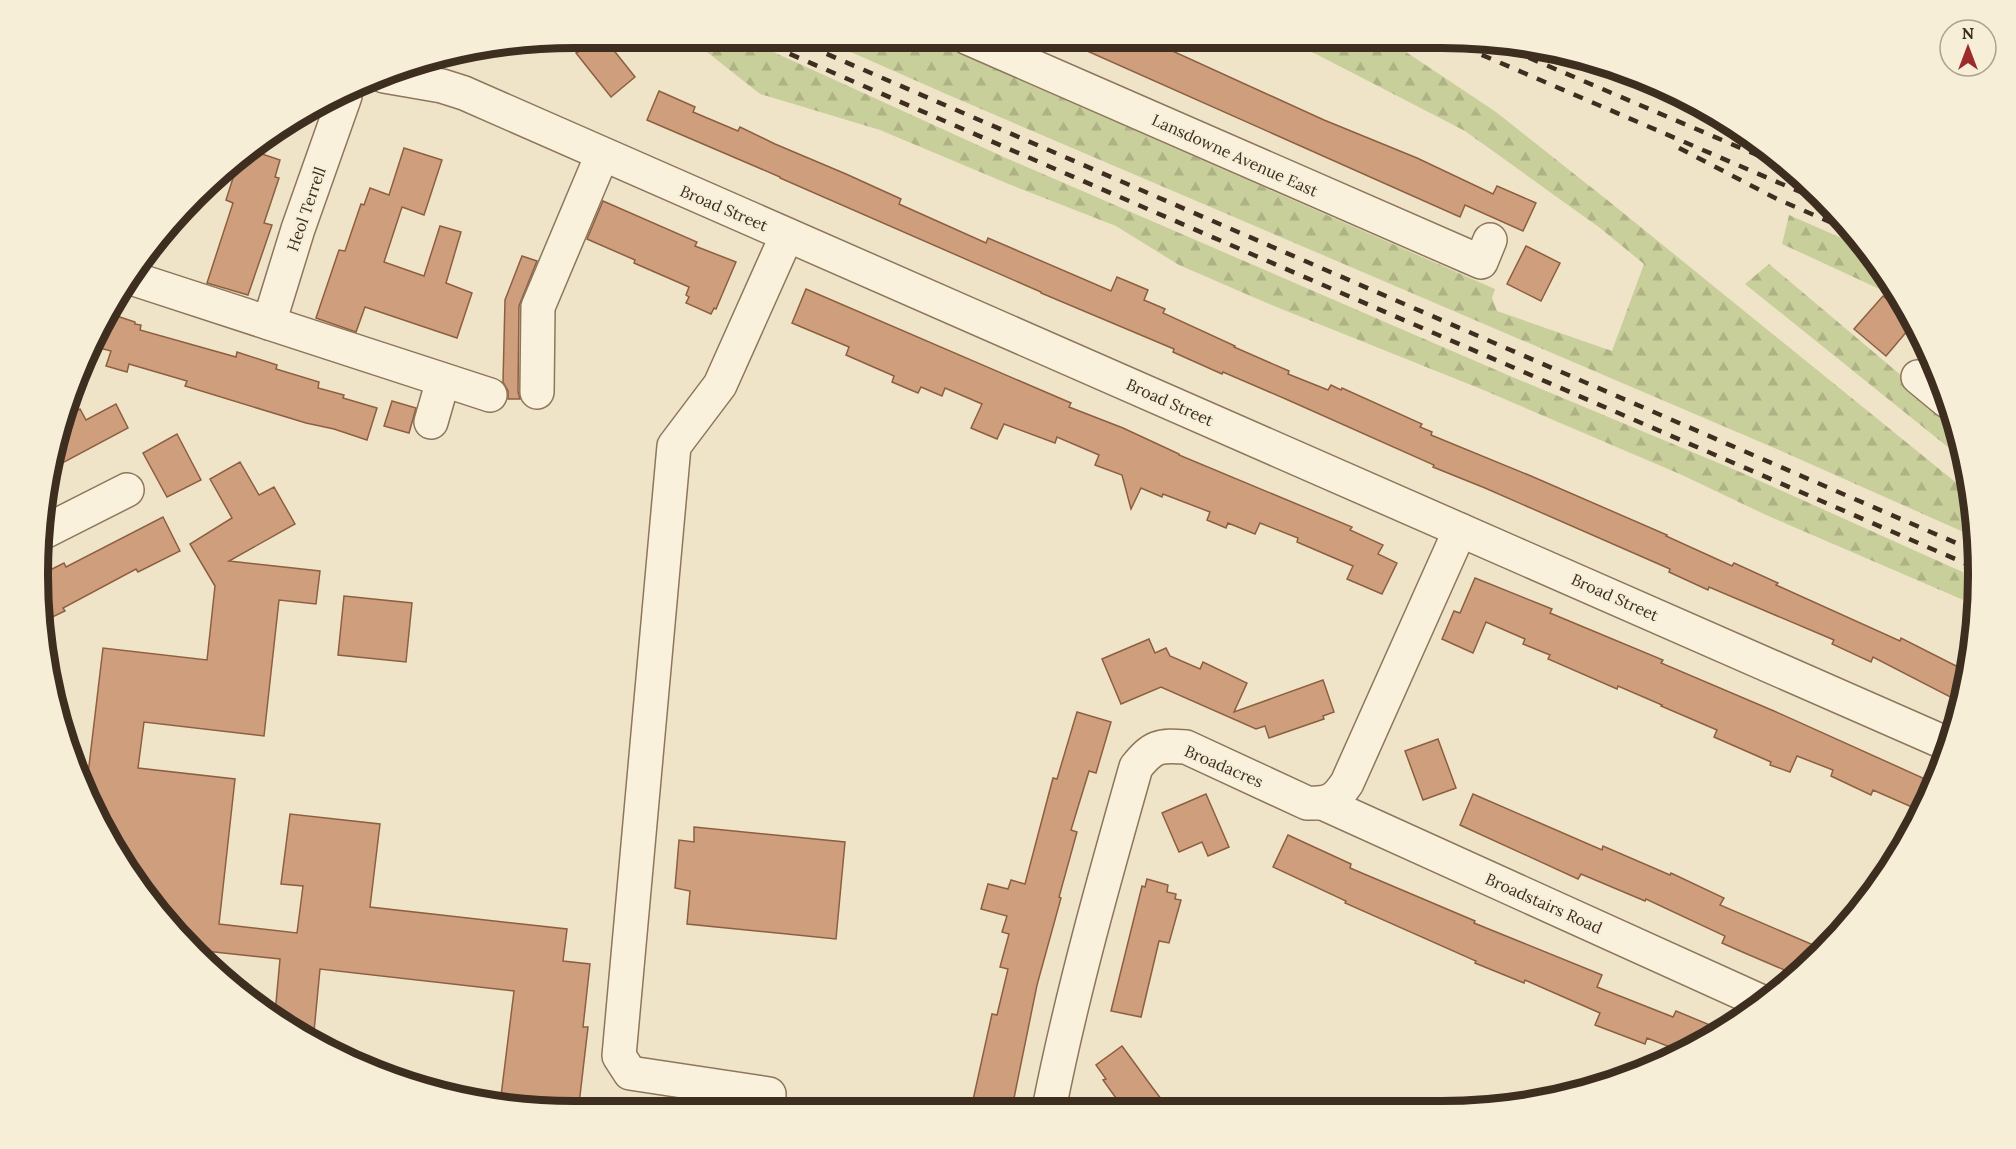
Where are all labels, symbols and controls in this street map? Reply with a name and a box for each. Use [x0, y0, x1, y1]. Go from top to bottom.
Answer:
north arrow [1938, 18, 1998, 78]
text: N [1962, 23, 1974, 43]
street label: Lansdowne Avenue East [1149, 109, 1322, 201]
street label: Heol Terrell [282, 164, 330, 254]
street label: Broad Street [677, 181, 772, 236]
street label: Broad Street [1123, 374, 1217, 430]
street label: Broad Street [1568, 569, 1662, 625]
street label: Broadacres [1182, 740, 1266, 792]
street label: Broadstairs Road [1482, 868, 1606, 938]

